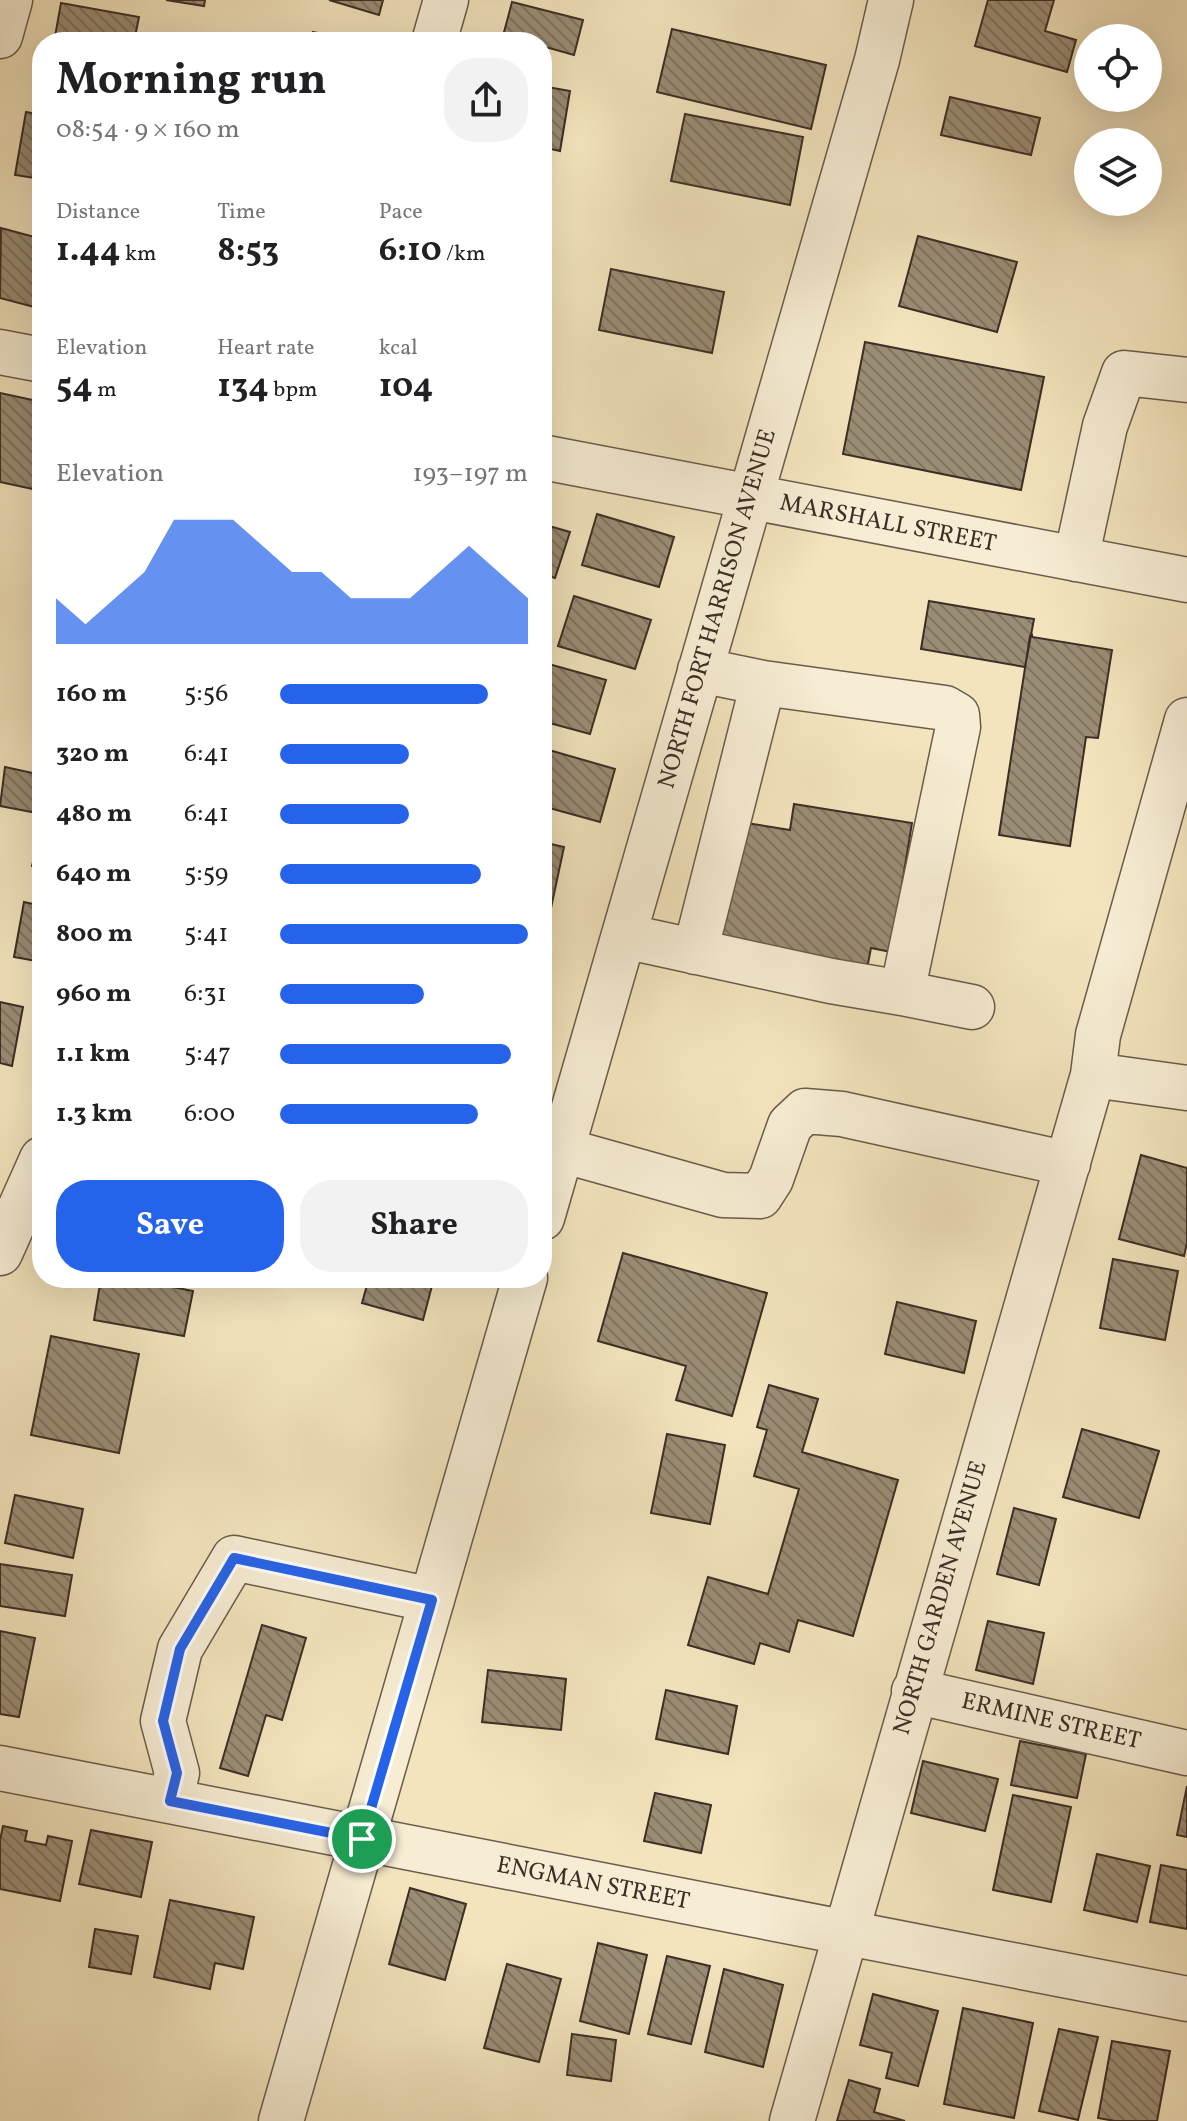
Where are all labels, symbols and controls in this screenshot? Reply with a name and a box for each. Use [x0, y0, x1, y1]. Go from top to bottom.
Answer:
map controls [1074, 24, 1162, 216]
button: locate [1074, 24, 1162, 112]
text: Morning run [56, 51, 327, 112]
button: share [444, 58, 528, 142]
text: 08:54 · 9 × 160 m [56, 112, 240, 148]
button: layers [1074, 128, 1162, 216]
text: Distance [56, 197, 140, 228]
text: Time [217, 197, 266, 228]
text: Pace [379, 197, 423, 228]
text: 1.44 [56, 228, 121, 275]
text: 8:53 [217, 228, 279, 275]
text: 6:10 [379, 228, 442, 275]
text: km [121, 239, 156, 270]
text: /km [442, 239, 485, 270]
text: Elevation [56, 333, 147, 364]
text: Heart rate [217, 333, 314, 364]
text: kcal [379, 333, 418, 364]
text: 54 [56, 364, 93, 411]
text: 134 [217, 364, 269, 411]
text: 104 [379, 364, 433, 411]
text: m [93, 375, 117, 406]
text: bpm [269, 375, 317, 406]
street label: NORTH FORT HARRISON AVENUE [650, 425, 786, 793]
text: Elevation [56, 456, 164, 492]
text: 193–197 m [412, 456, 528, 492]
street label: MARSHALL STREET [777, 486, 999, 562]
text: 160 m [56, 676, 127, 712]
text: 5:56 [184, 676, 228, 712]
text: 320 m [56, 736, 129, 772]
text: 6:41 [184, 736, 229, 772]
text: 480 m [56, 796, 132, 832]
text: 6:41 [184, 796, 229, 832]
text: 640 m [56, 856, 132, 892]
text: 5:59 [184, 856, 228, 892]
text: 800 m [56, 916, 133, 952]
text: 5:41 [184, 916, 228, 952]
text: 960 m [56, 976, 131, 1012]
text: 6:31 [184, 976, 227, 1012]
text: 1.1 km [56, 1036, 130, 1072]
text: 5:47 [184, 1036, 231, 1072]
text: 1.3 km [56, 1096, 133, 1132]
text: 6:00 [184, 1096, 235, 1132]
button: Save [56, 1180, 284, 1272]
button: Share [300, 1180, 528, 1272]
street label: NORTH GARDEN AVENUE [886, 1457, 996, 1739]
street label: ERMINE STREET [958, 1685, 1144, 1759]
pin [328, 1805, 396, 1873]
icon: arrive [340, 1817, 384, 1861]
street label: ENGMAN STREET [493, 1849, 693, 1919]

